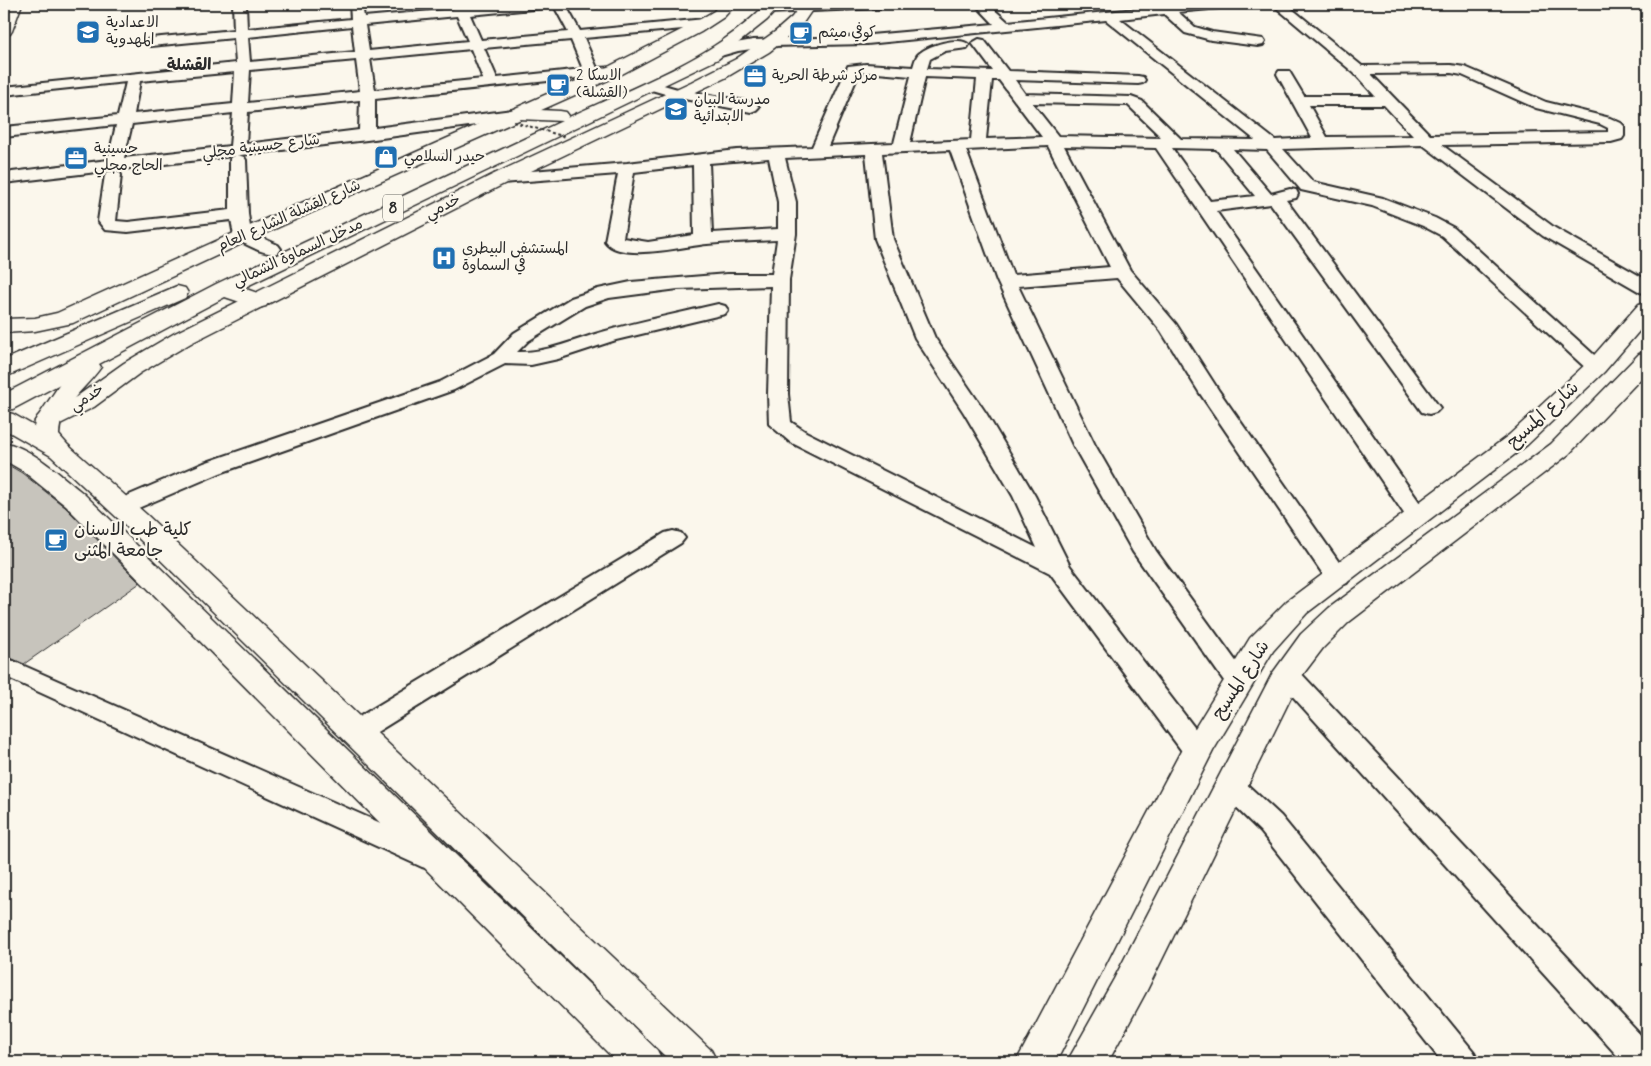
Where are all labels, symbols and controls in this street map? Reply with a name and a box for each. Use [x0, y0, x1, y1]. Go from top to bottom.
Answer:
place label: الاعدادية المهدوية [106, 13, 159, 50]
school or university icon: الاعدادية المهدوية [75, 19, 101, 45]
cafe icon: كوفي ميثم [788, 20, 814, 46]
place label: كوفي ميثم [818, 22, 876, 44]
district label: القشلة [167, 55, 211, 76]
office icon: مركز شرطة الحرية [742, 63, 768, 89]
place label: الاسكا 2 (القشلة) [576, 66, 628, 103]
place label: مركز شرطة الحرية [772, 66, 878, 86]
cafe icon: الاسكا 2 (القشلة) [545, 72, 571, 98]
place label: مدرسة البيان الابتدائية [694, 90, 770, 127]
school or university icon: مدرسة البيان الابتدائية [663, 96, 689, 122]
street label: شارع حسينية مجلي [201, 130, 321, 166]
place label: حسينية الحاج مجلي [94, 139, 163, 178]
shop icon: حيدر السلامي [373, 144, 399, 170]
office icon: حسينية الحاج مجلي [63, 145, 89, 171]
place label: حيدر السلامي [404, 147, 485, 169]
street label: شارع القشلة الشارع العام [214, 175, 364, 258]
street label: خدمي [422, 190, 465, 226]
road number: 8 [383, 194, 403, 222]
street label: مدخل السماوة الشمالي [230, 214, 367, 294]
place label: المستشفى البيطري في السماوة [462, 239, 569, 276]
hospital icon: المستشفى البيطري في السماوة [431, 245, 457, 271]
street label: شارع المسبح [1502, 376, 1584, 454]
street label: خدمي [66, 380, 109, 418]
place label: كلية طب الاسنان جامعة المثنى [74, 518, 192, 563]
cafe icon: كلية طب الاسنان جامعة المثنى [43, 527, 69, 553]
street label: شارع المسبح [1207, 636, 1275, 724]

